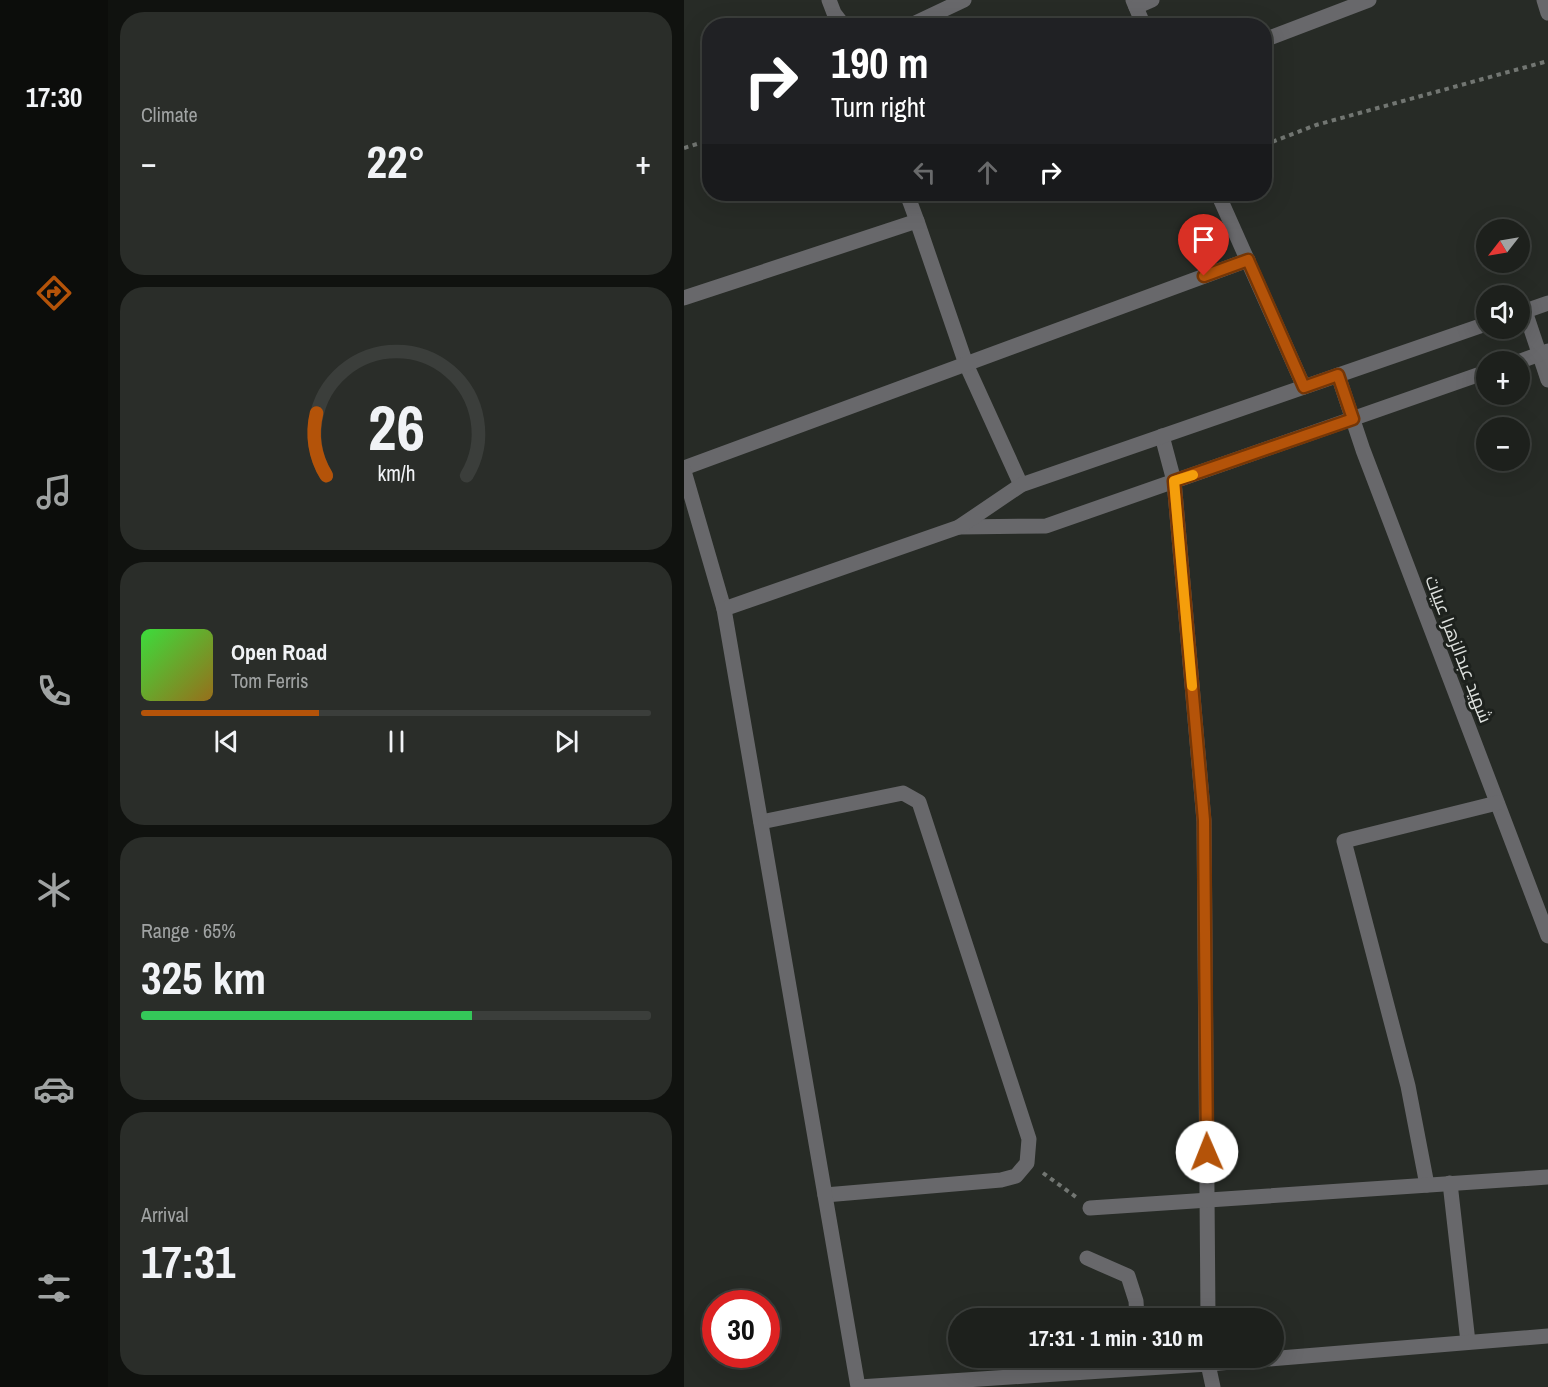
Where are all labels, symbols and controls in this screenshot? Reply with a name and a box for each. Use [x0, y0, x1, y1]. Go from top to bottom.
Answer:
text: 190 m [831, 35, 929, 91]
icon: right [732, 42, 810, 120]
text: 17:30 [26, 79, 82, 115]
text: Turn right [831, 89, 925, 125]
text: Climate [141, 101, 198, 128]
text: 22° [366, 131, 426, 192]
text: − [141, 140, 157, 184]
text: + [635, 140, 651, 184]
icon: left [908, 156, 941, 189]
icon: ahead [971, 156, 1004, 189]
icon: right [1034, 156, 1067, 189]
pin [1178, 214, 1229, 276]
north arrow [1476, 219, 1530, 273]
map controls [1476, 219, 1530, 471]
icon: arrive [1187, 223, 1220, 256]
icon: directions [33, 272, 75, 314]
button: sound [1476, 285, 1530, 339]
button: + [1476, 351, 1530, 405]
text: 26 [368, 385, 424, 469]
button: − [1476, 417, 1530, 471]
text: km/h [377, 459, 415, 488]
icon: music [33, 471, 75, 513]
street label: شهید عبدالزهرا عبیات [1419, 572, 1499, 726]
text: Open Road [231, 637, 327, 667]
text: Tom Ferris [231, 667, 309, 694]
icon: phone [33, 670, 75, 712]
icon: previous [210, 725, 243, 758]
icon: pause [380, 725, 413, 758]
icon: next [550, 725, 583, 758]
icon: climate [33, 869, 75, 911]
text: Range · 65% [141, 917, 236, 944]
text: 325 km [141, 947, 266, 1008]
icon: car [33, 1068, 75, 1110]
position arrow [1175, 1120, 1239, 1184]
text: Arrival [141, 1201, 188, 1228]
text: 17:31 [141, 1231, 235, 1292]
icon: filters [33, 1267, 75, 1309]
speed limit sign: 30 [702, 1290, 780, 1368]
text: 17:31 · 1 min · 310 m [1029, 1323, 1203, 1353]

